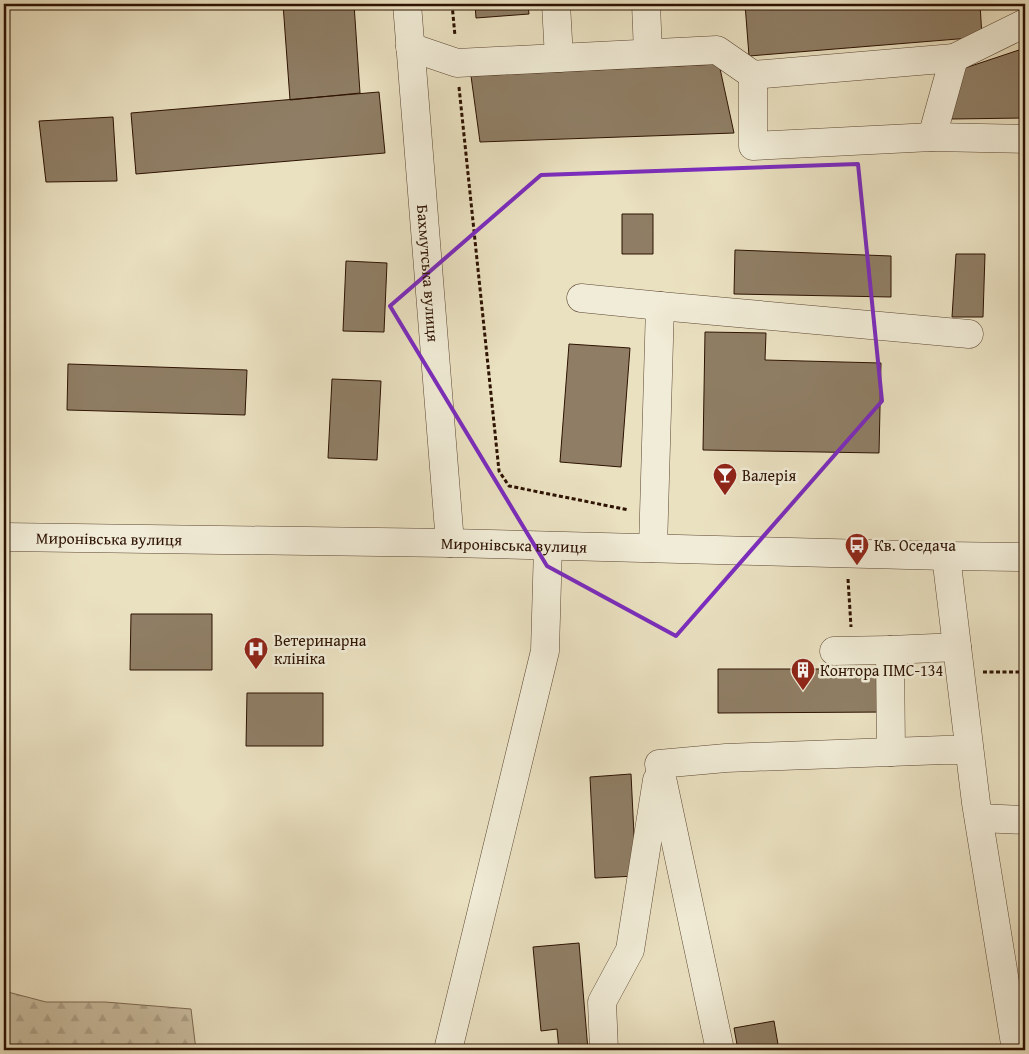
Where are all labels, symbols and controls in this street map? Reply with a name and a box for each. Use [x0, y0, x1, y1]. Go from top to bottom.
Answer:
street label: Бахмутська вулиця [411, 203, 446, 343]
bar icon: Валерія [712, 462, 738, 496]
place label: Валерія [742, 463, 796, 487]
street label: Миронівська вулиця [36, 525, 182, 551]
street label: Миронівська вулиця [441, 531, 587, 559]
bus stop icon: Кв. Оседача [844, 532, 870, 566]
place label: Кв. Оседача [874, 533, 956, 557]
place label: Ветеринарна клініка [274, 628, 367, 670]
hospital icon: Ветеринарна клініка [243, 636, 269, 670]
building icon: Контора ПМС-134 [790, 657, 816, 691]
place label: Контора ПМС-134 [820, 658, 943, 682]

